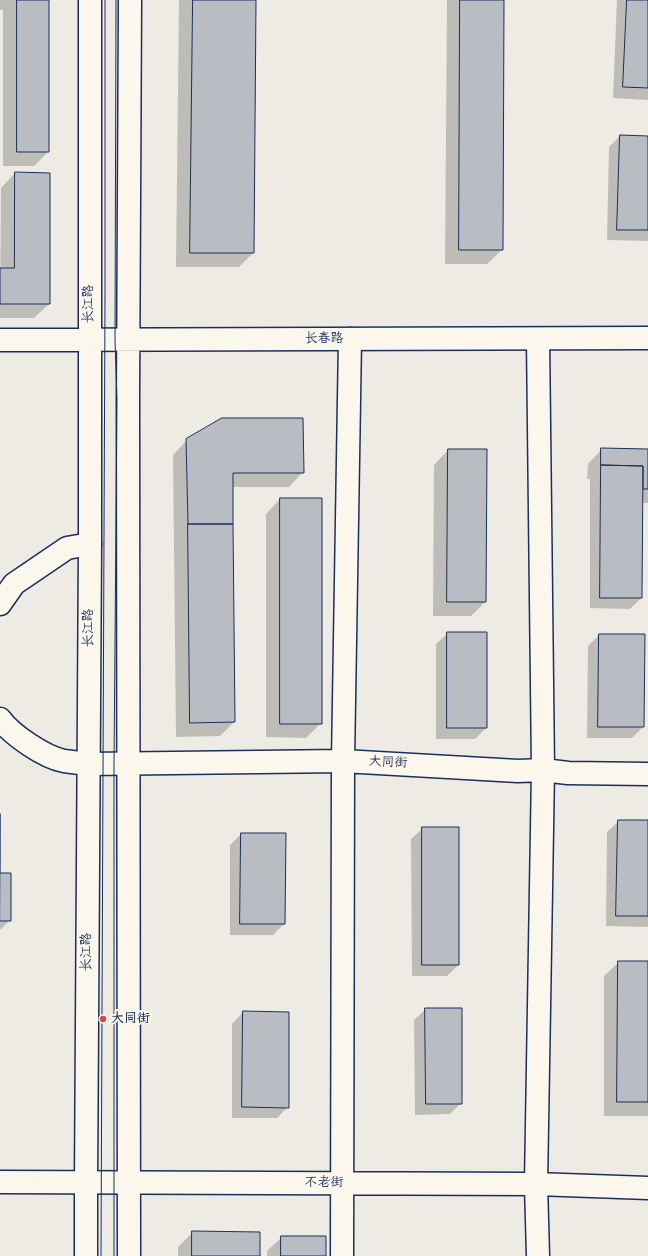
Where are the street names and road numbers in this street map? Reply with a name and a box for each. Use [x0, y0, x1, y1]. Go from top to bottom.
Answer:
street label: 长江路 [81, 285, 97, 323]
street label: 长春路 [305, 331, 343, 347]
street label: 长江路 [81, 609, 97, 647]
street label: 大同街 [368, 754, 408, 772]
street label: 长江路 [79, 933, 95, 971]
street label: 不老街 [305, 1175, 343, 1191]

